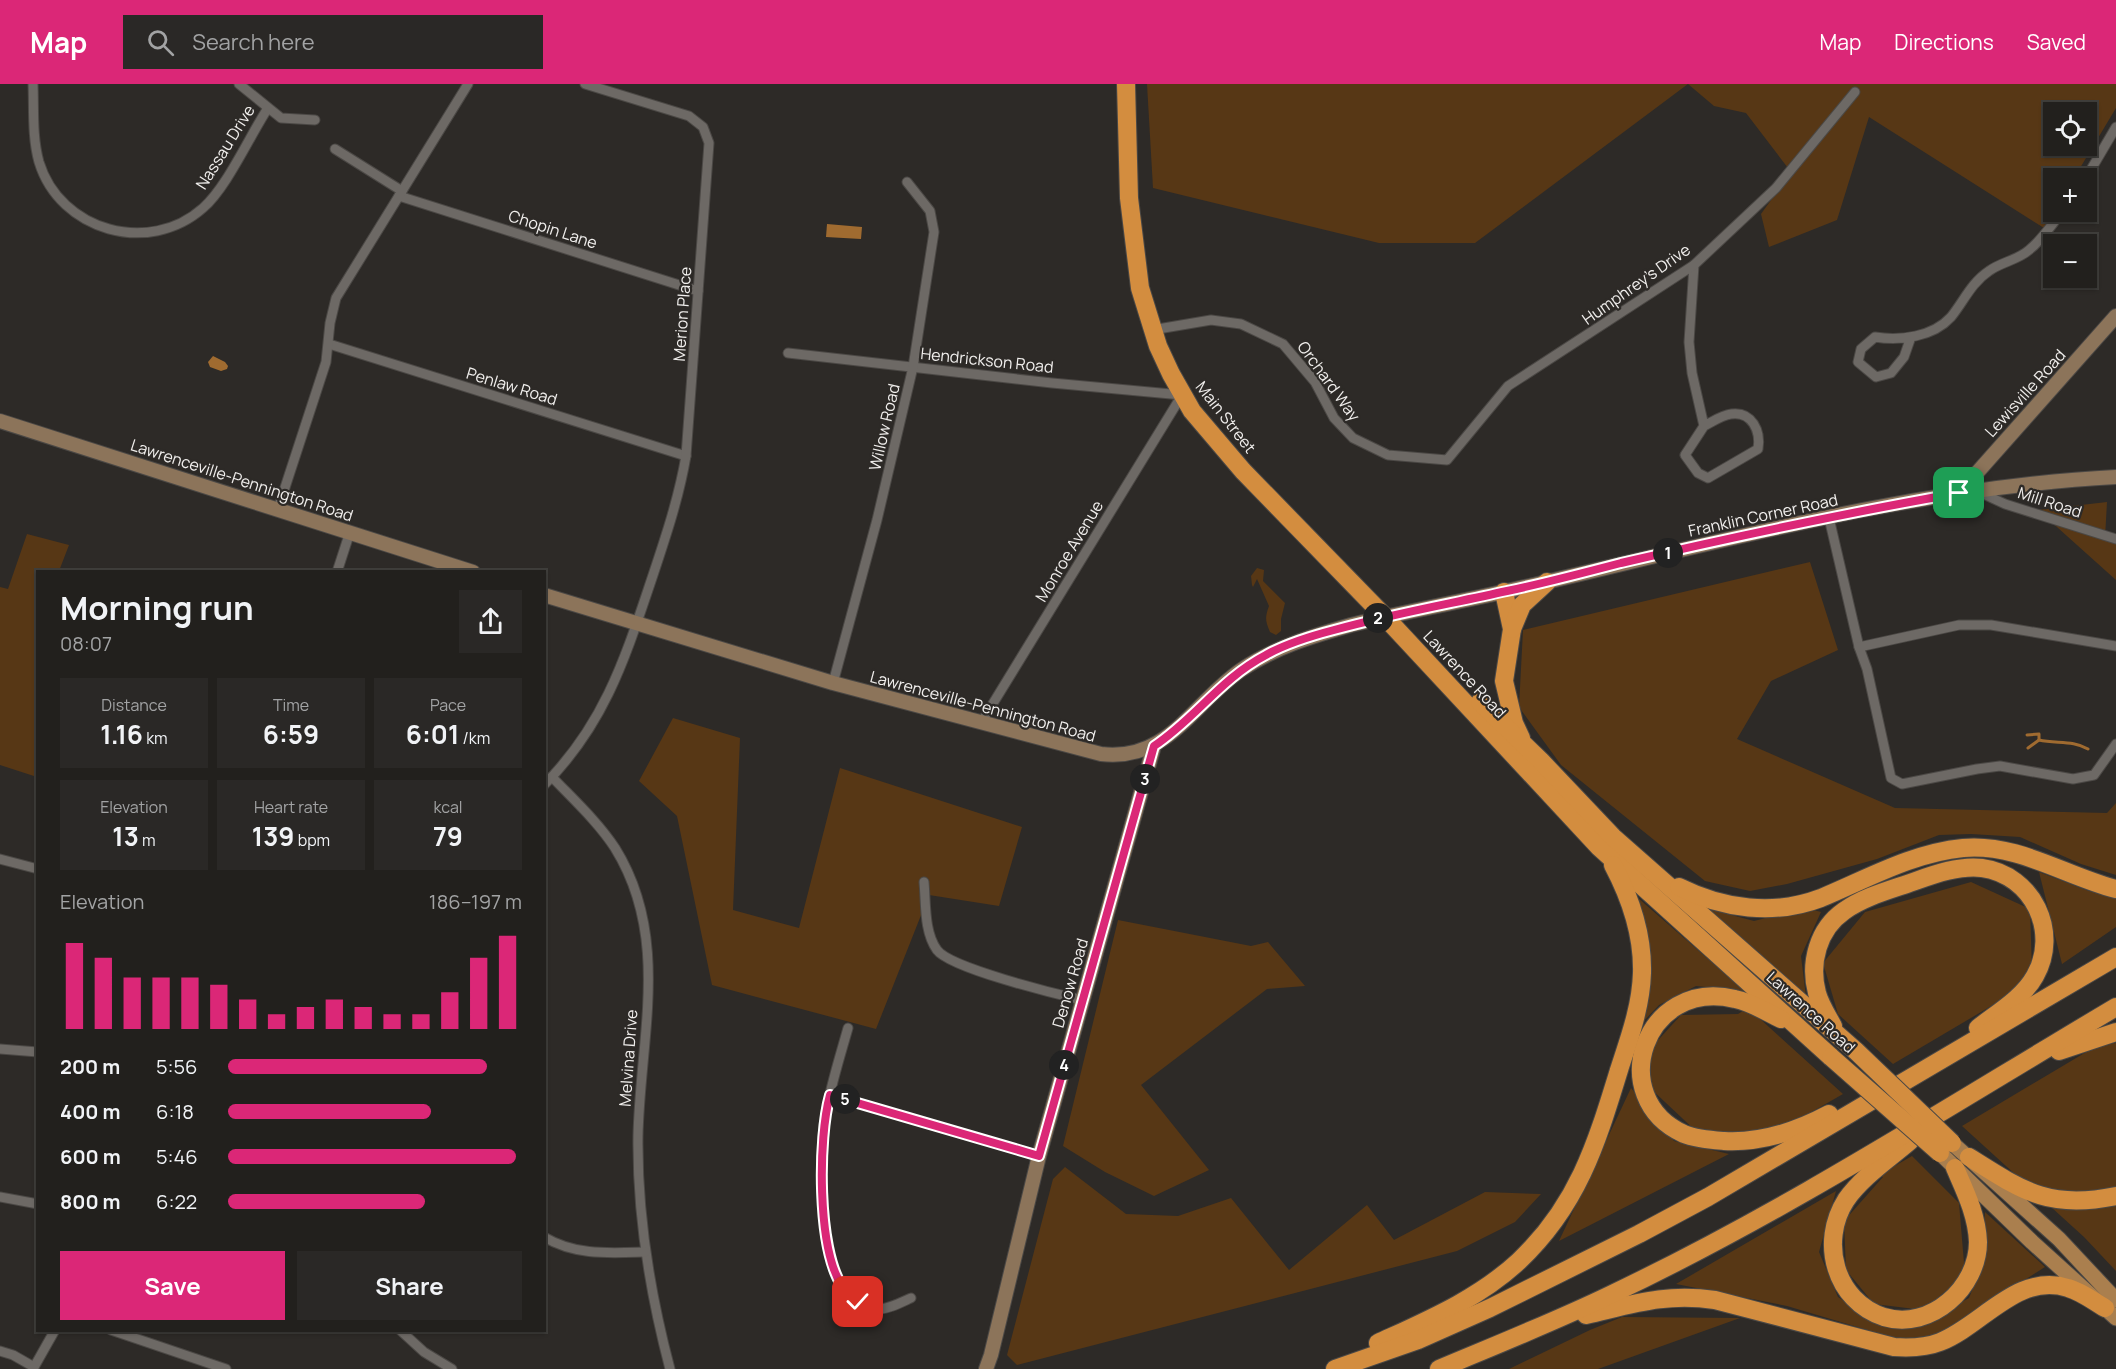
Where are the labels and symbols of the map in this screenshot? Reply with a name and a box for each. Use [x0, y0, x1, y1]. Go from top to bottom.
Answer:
street label: Nassau Drive [190, 101, 260, 193]
street label: Chopin Lane [506, 204, 600, 254]
street label: Humphrey's Drive [1577, 238, 1695, 330]
street label: Merion Place [668, 266, 696, 362]
street label: Orchard Way [1293, 337, 1366, 426]
street label: Hendrickson Road [919, 342, 1055, 378]
street label: Lewisville Road [1980, 344, 2070, 442]
street label: Penlaw Road [464, 362, 560, 410]
street label: Main Street [1191, 376, 1261, 458]
street label: Willow Road [863, 381, 905, 473]
street label: Lawrenceville-Pennington Road [128, 434, 356, 526]
pin [1933, 467, 1984, 518]
street label: Mill Road [2015, 481, 2085, 523]
street label: Franklin Corner Road [1686, 488, 1840, 542]
street label: Monroe Avenue [1030, 496, 1108, 606]
pin: 1 [1653, 538, 1683, 568]
pin: 2 [1363, 603, 1393, 633]
street label: Lawrence Road [1419, 625, 1511, 723]
street label: Lawrenceville-Pennington Road [868, 665, 1098, 747]
pin: 3 [1130, 764, 1160, 794]
street label: Denow Road [1047, 936, 1093, 1030]
street label: Lawrence Road [1762, 966, 1860, 1058]
street label: Melvina Drive [614, 1009, 642, 1107]
pin: 4 [1049, 1050, 1079, 1080]
pin: 5 [830, 1084, 860, 1114]
pin [832, 1276, 883, 1327]

